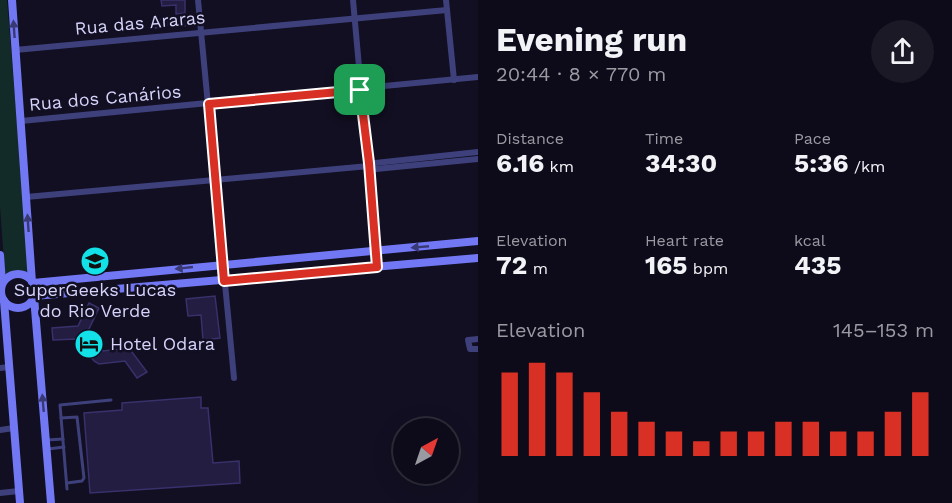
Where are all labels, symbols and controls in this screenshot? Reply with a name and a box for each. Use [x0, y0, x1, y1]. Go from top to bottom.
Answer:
street label: Rua das Araras [74, 6, 206, 39]
one-way arrow [9, 19, 19, 38]
text: Evening run [496, 20, 687, 59]
button: share [871, 20, 934, 83]
text: 20:44 · 8 × 770 m [496, 62, 666, 86]
pin [334, 64, 385, 115]
icon: arrive [343, 73, 376, 106]
street label: Rua dos Canários [28, 80, 182, 115]
text: Distance [496, 129, 564, 148]
text: Time [645, 129, 683, 148]
text: Pace [794, 129, 831, 148]
text: 6.16 [496, 148, 544, 178]
text: 34:30 [645, 148, 717, 178]
text: 5:36 [794, 148, 848, 178]
text: km [544, 157, 574, 176]
text: /km [848, 157, 885, 176]
one-way arrow [23, 214, 33, 233]
text: Elevation [496, 231, 567, 250]
text: Heart rate [645, 231, 724, 250]
text: kcal [794, 231, 826, 250]
one-way arrow [410, 242, 429, 252]
school or university icon: SuperGeeks Lucas do Rio Verde [79, 245, 111, 277]
text: 72 [496, 250, 527, 280]
text: 165 [645, 250, 687, 280]
text: 435 [794, 250, 841, 280]
text: m [527, 259, 548, 278]
text: bpm [687, 259, 728, 278]
one-way arrow [174, 263, 193, 273]
place label: SuperGeeks Lucas do Rio Verde [14, 279, 176, 321]
text: Elevation [496, 318, 585, 342]
text: 145–153 m [833, 318, 934, 342]
hotel icon: Hotel Odara [73, 328, 105, 360]
place label: Hotel Odara [110, 333, 215, 354]
one-way arrow [38, 393, 47, 412]
north arrow [393, 418, 459, 484]
map controls [393, 418, 459, 484]

